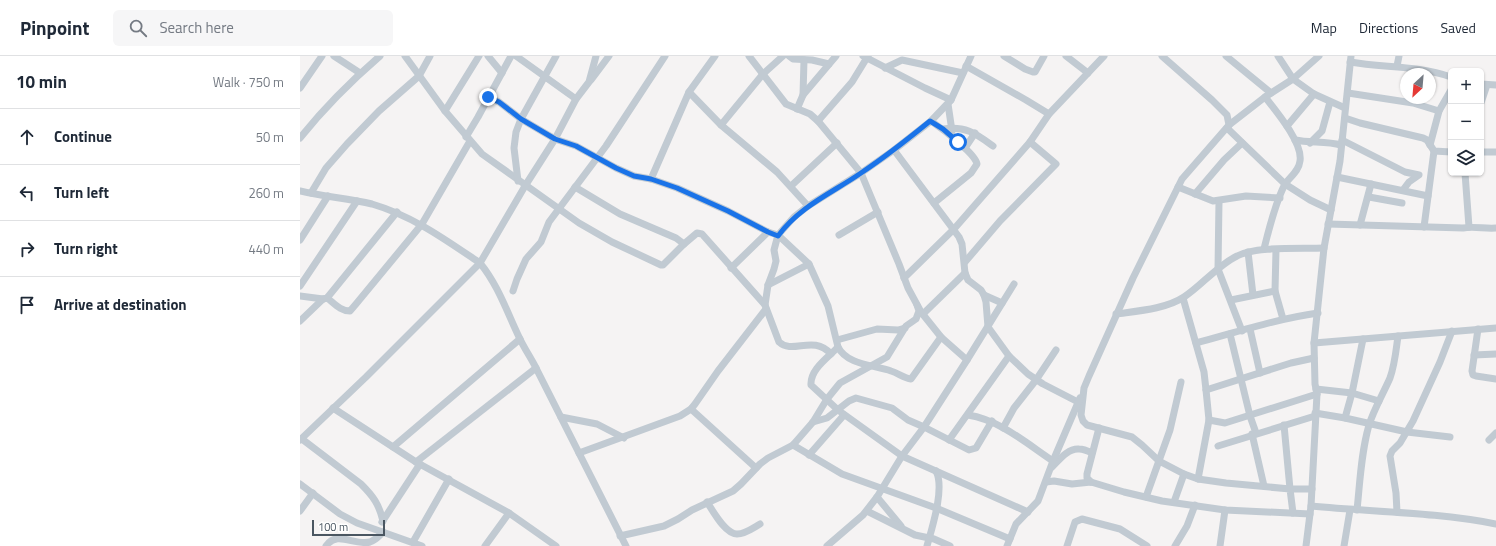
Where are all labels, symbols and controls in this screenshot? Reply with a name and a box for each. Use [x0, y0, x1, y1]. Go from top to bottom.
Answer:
search box [113, 10, 393, 46]
text: Pinpoint [20, 13, 89, 42]
text: Search here [159, 16, 234, 39]
icon: search [127, 17, 149, 39]
text: Map [1311, 17, 1337, 38]
text: Directions [1359, 17, 1418, 38]
text: Saved [1440, 17, 1476, 38]
north arrow [1400, 68, 1436, 104]
map controls [1448, 68, 1484, 176]
button: + [1448, 68, 1484, 104]
text: 10 min [16, 69, 67, 95]
text: Walk · 750 m [213, 72, 284, 92]
route end [479, 88, 497, 106]
button: − [1448, 104, 1484, 140]
text: Continue [54, 125, 112, 148]
icon: ahead [16, 126, 38, 148]
text: 50 m [256, 127, 284, 147]
route start [949, 133, 967, 151]
button: layers [1448, 140, 1484, 176]
text: Turn left [54, 181, 109, 204]
icon: left [16, 182, 38, 204]
text: 260 m [248, 183, 284, 203]
text: Turn right [54, 237, 118, 260]
icon: right [16, 238, 38, 260]
text: 440 m [248, 239, 284, 259]
text: Arrive at destination [54, 293, 187, 316]
icon: arrive [16, 294, 38, 316]
scale bar [312, 518, 385, 537]
text: 100 m [318, 519, 348, 535]

